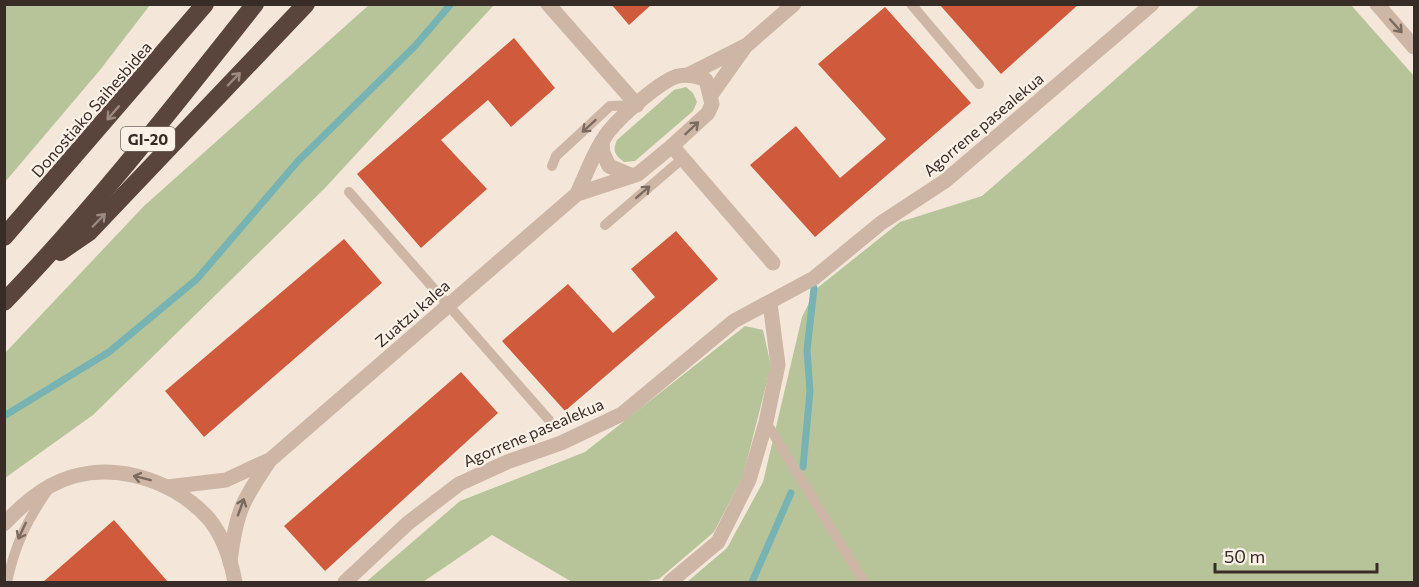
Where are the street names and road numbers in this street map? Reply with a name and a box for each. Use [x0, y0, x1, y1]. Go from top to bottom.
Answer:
street label: Donostiako Saihesbidea [27, 37, 155, 181]
street label: Agorrene pasealekua [919, 68, 1047, 180]
road number: GI-20 [121, 127, 175, 151]
street label: Zuatzu kalea [371, 275, 453, 351]
street label: Agorrene pasealekua [460, 394, 606, 470]

